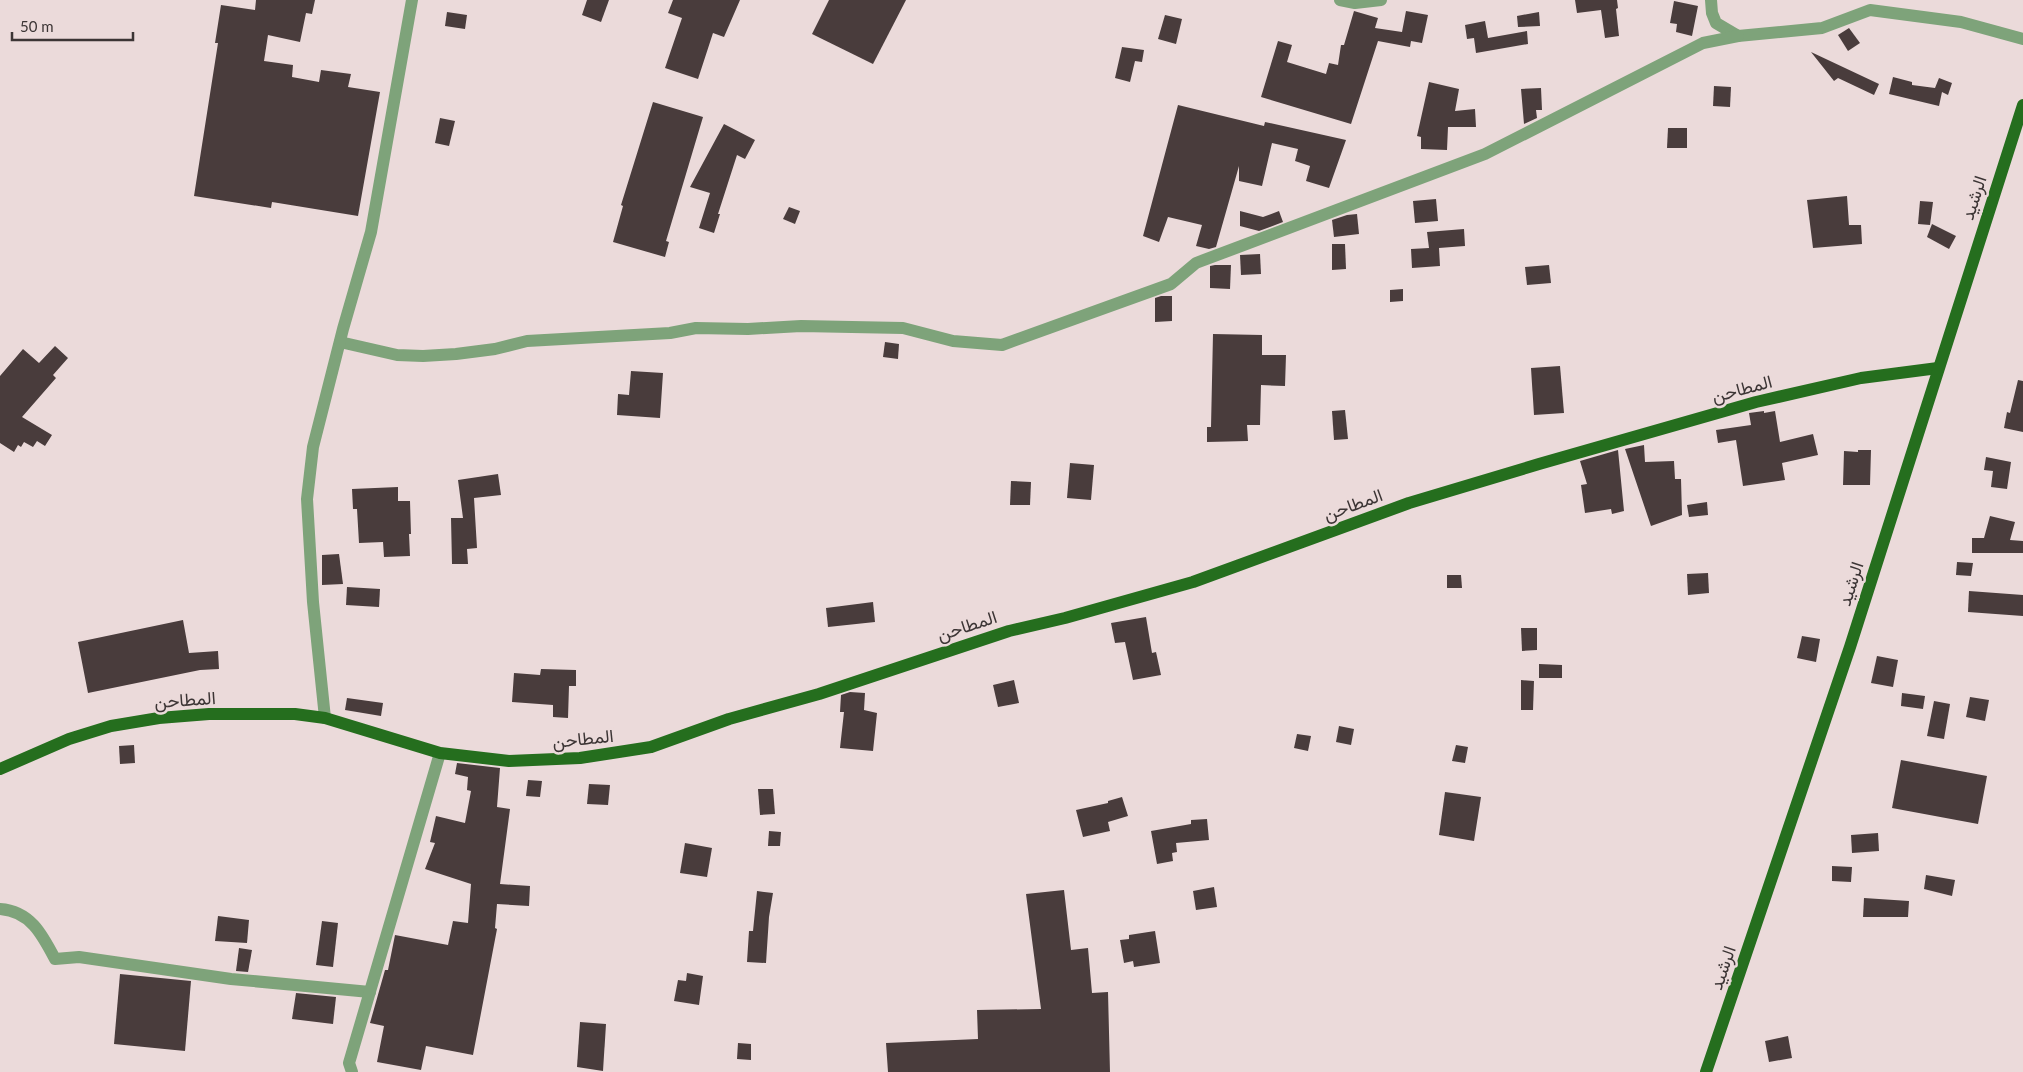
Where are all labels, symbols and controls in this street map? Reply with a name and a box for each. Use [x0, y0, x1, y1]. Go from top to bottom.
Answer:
scale bar [12, 10, 134, 42]
text: 50 m [20, 17, 54, 35]
street label: الرشيد [1956, 173, 1991, 223]
street label: المطاحن [1709, 369, 1775, 408]
street label: المطاحن [1320, 483, 1386, 526]
street label: الرشيد [1833, 559, 1868, 609]
street label: المطاحن [934, 605, 1000, 646]
street label: المطاحن [153, 686, 216, 713]
street label: المطاحن [551, 724, 615, 753]
street label: الرشيد [1704, 943, 1741, 993]

